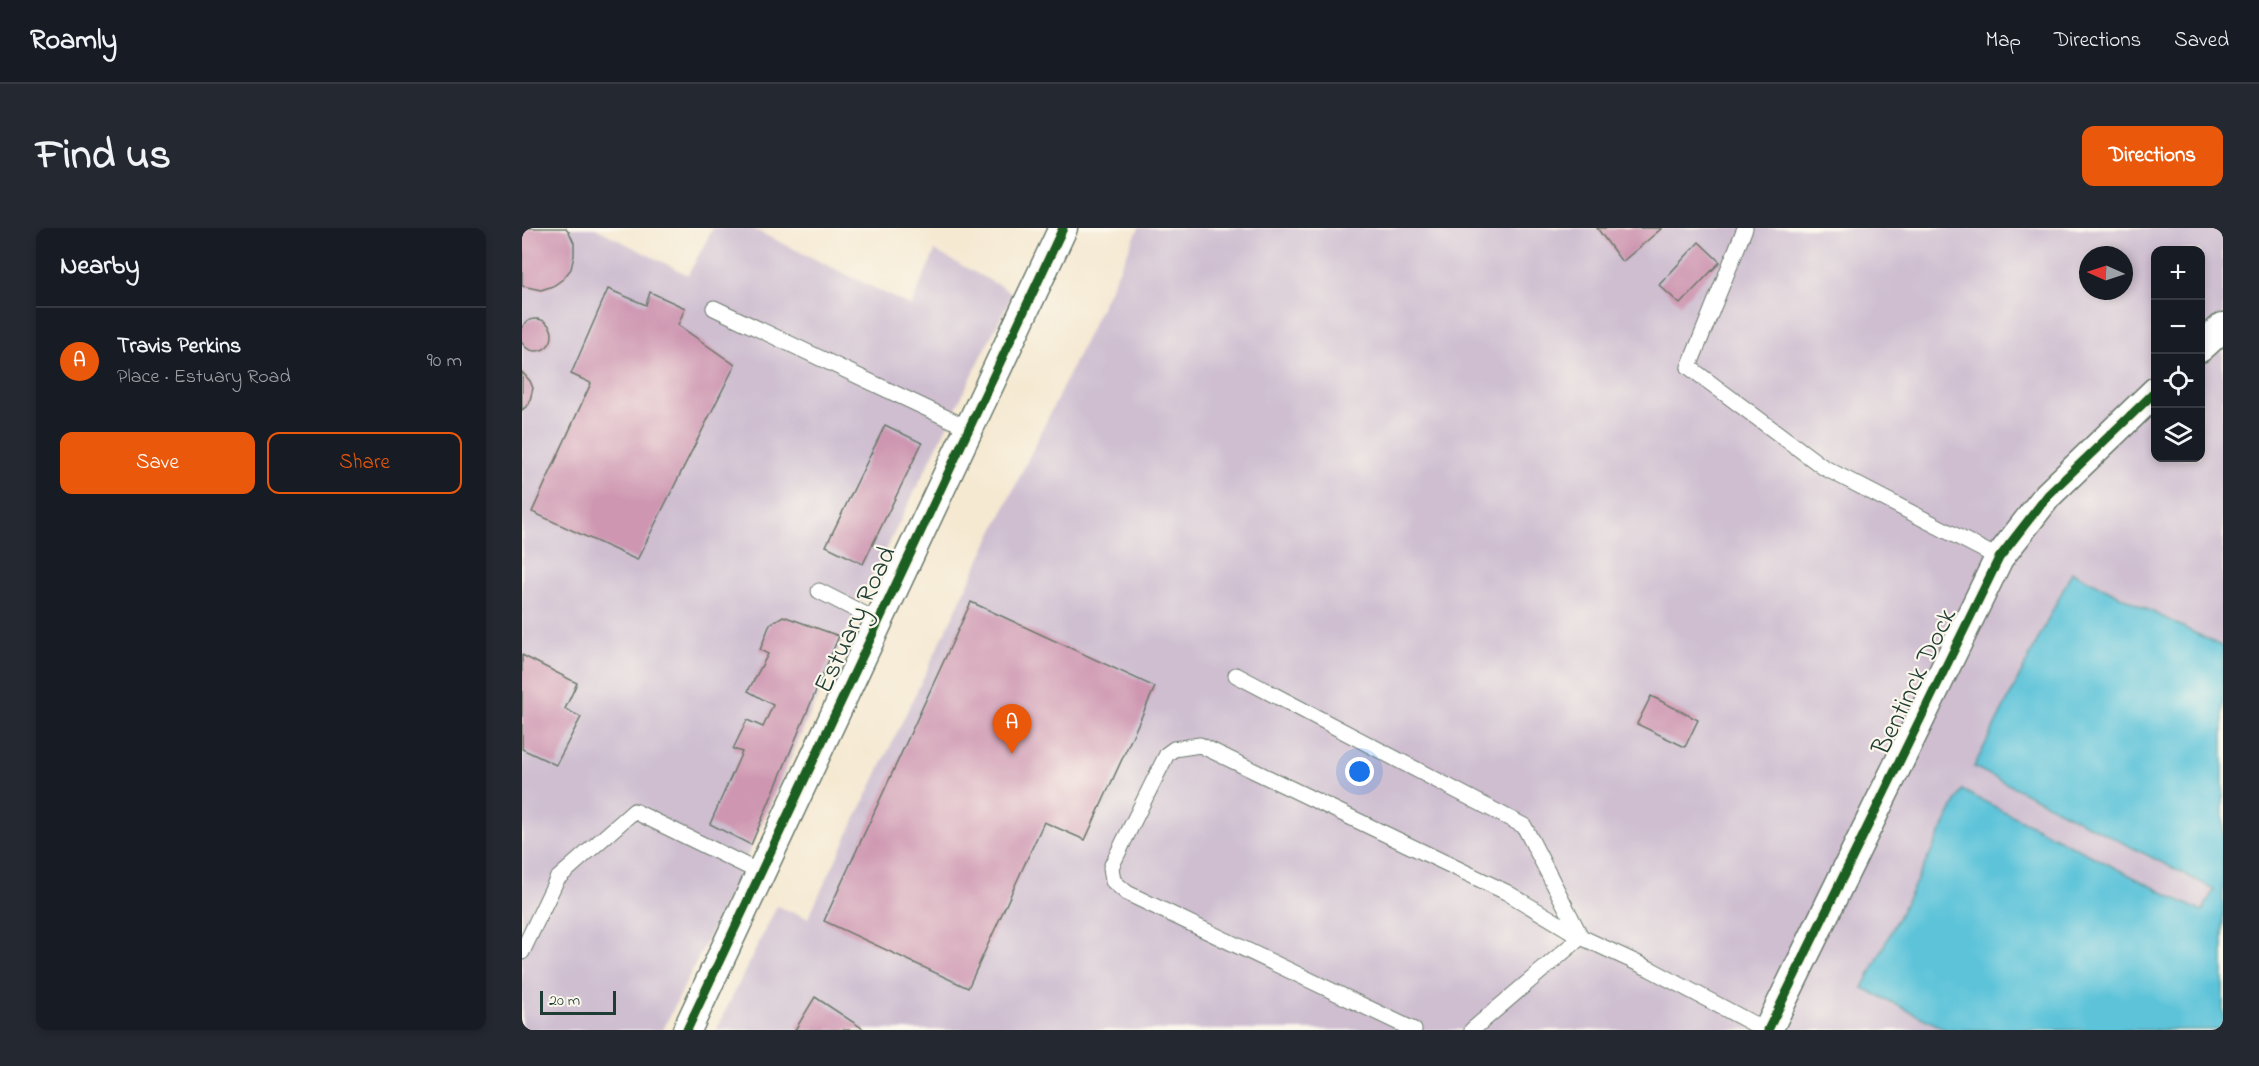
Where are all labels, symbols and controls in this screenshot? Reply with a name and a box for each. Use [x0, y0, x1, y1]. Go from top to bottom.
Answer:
text: Roamly [30, 21, 117, 62]
text: Map [1985, 26, 2021, 56]
text: Directions [2054, 26, 2141, 56]
text: Saved [2174, 26, 2229, 56]
text: Find us [36, 126, 171, 187]
button: Directions [2082, 126, 2223, 186]
north arrow [2079, 246, 2133, 300]
map controls [2151, 246, 2205, 462]
button: + [2151, 246, 2205, 300]
text: Nearby [60, 248, 139, 286]
button: − [2151, 300, 2205, 354]
text: Travis Perkins [117, 331, 241, 363]
text: A [73, 347, 86, 376]
text: 90 m [427, 347, 462, 376]
button: locate [2151, 354, 2205, 408]
text: Place · Estuary Road [117, 363, 291, 392]
button: layers [2151, 408, 2205, 462]
button: Save [60, 432, 255, 494]
button: Share [267, 432, 462, 494]
street label: Estuary Road [805, 540, 907, 700]
street label: Bentinck Dock [1862, 602, 1968, 763]
pin: A [992, 704, 1032, 754]
your location [1345, 757, 1374, 786]
scale bar [540, 988, 616, 1016]
text: 20 m [549, 989, 580, 1013]

